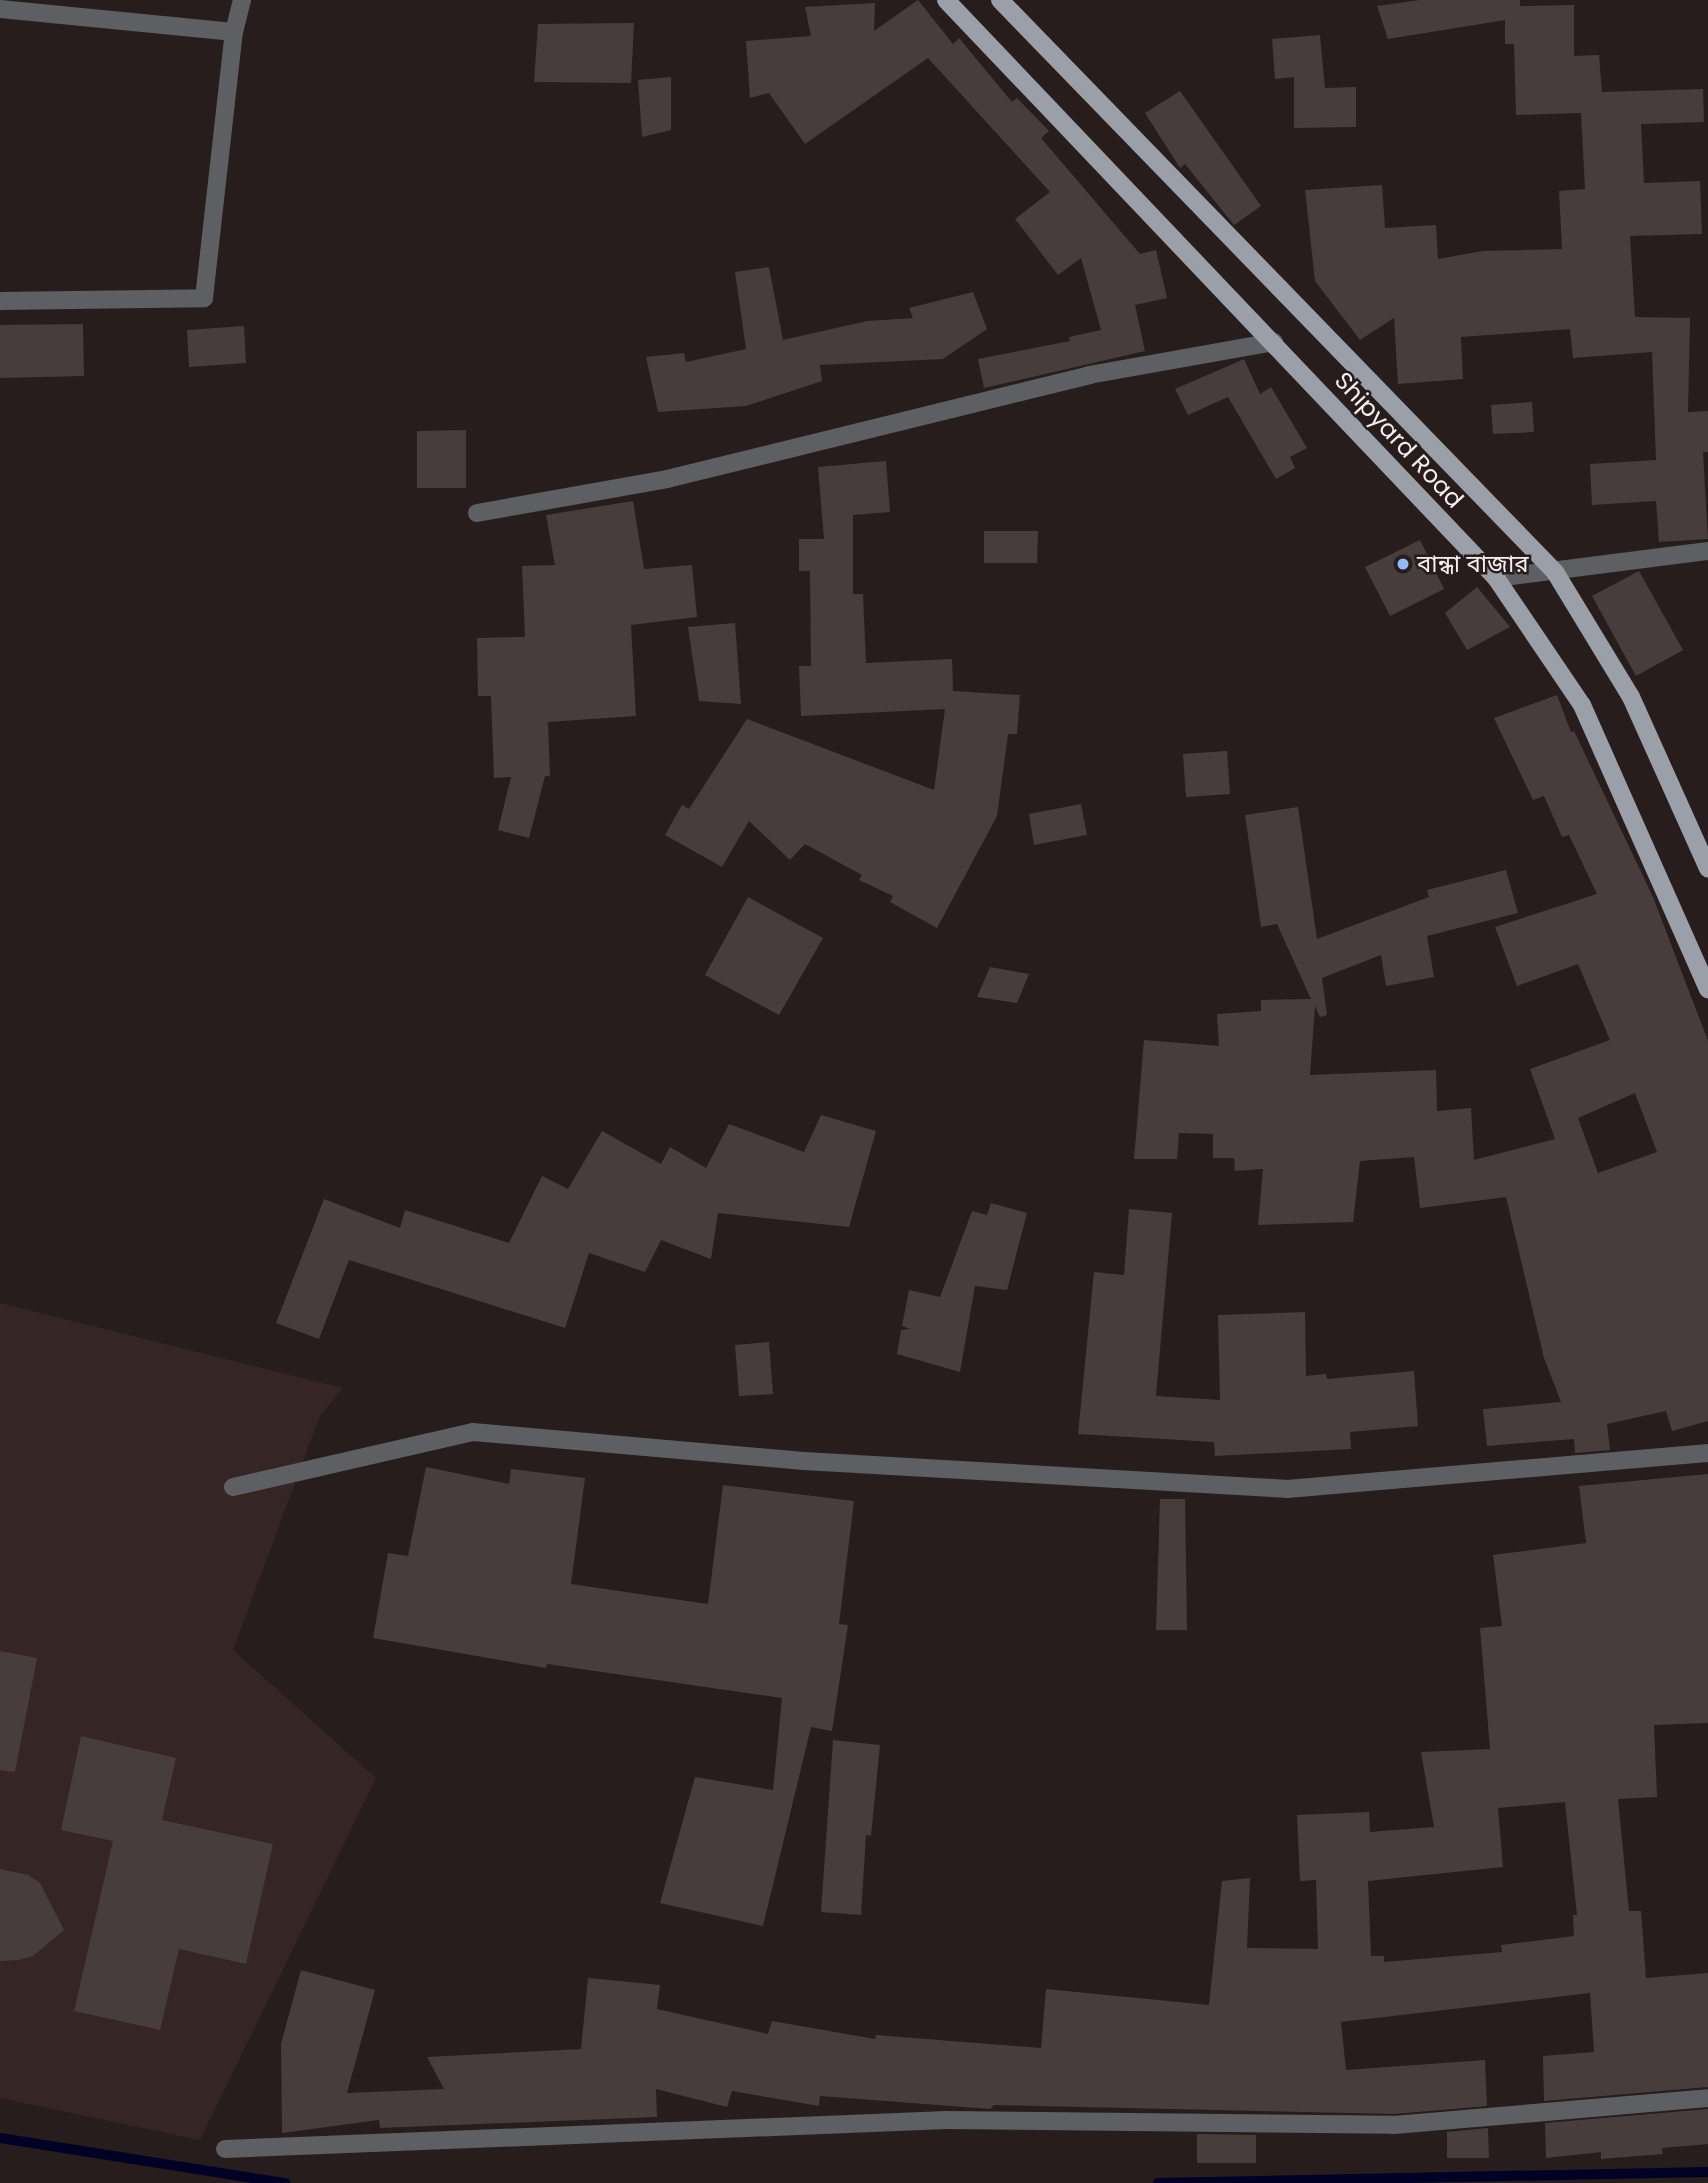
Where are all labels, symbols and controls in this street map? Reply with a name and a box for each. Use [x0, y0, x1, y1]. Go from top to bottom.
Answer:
street label: Shipyard Road [1329, 366, 1469, 514]
place label: বান্ধা বাজার [1417, 550, 1529, 578]
marker: বান্ধা বাজার [1395, 556, 1411, 572]

